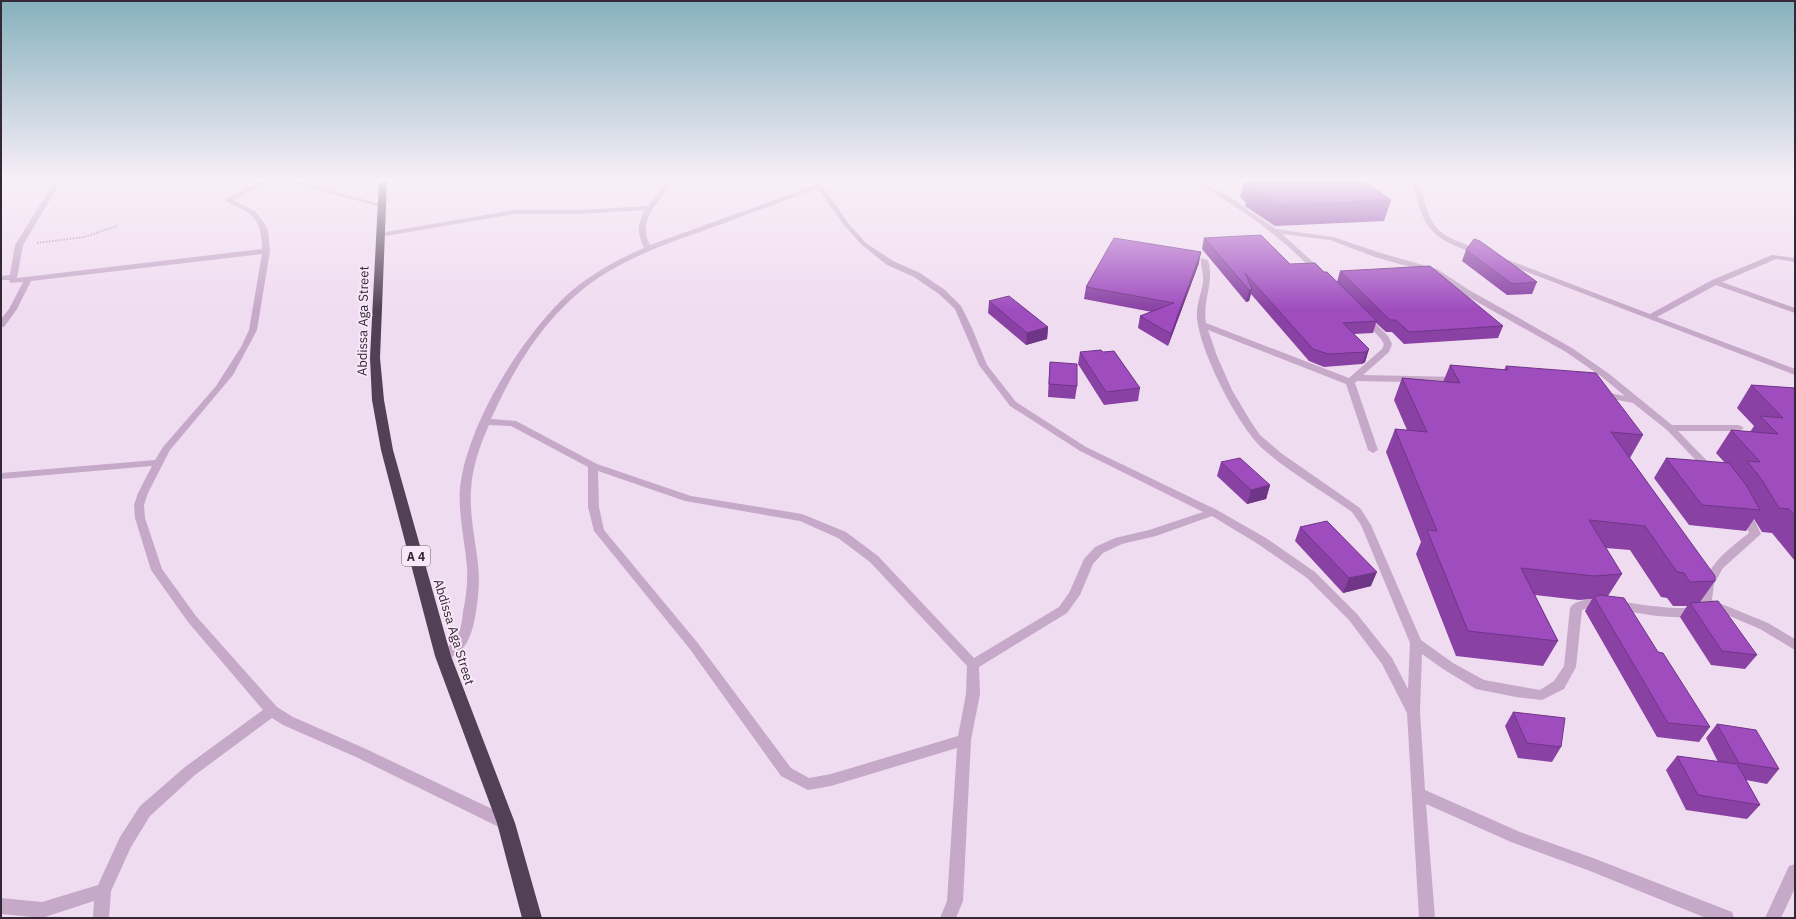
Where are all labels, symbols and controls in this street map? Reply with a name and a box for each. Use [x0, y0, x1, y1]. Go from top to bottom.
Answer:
street label: Abdissa Aga Street [354, 266, 372, 376]
road number: A 4 [402, 546, 430, 566]
street label: Abdissa Aga Street [430, 577, 478, 687]

